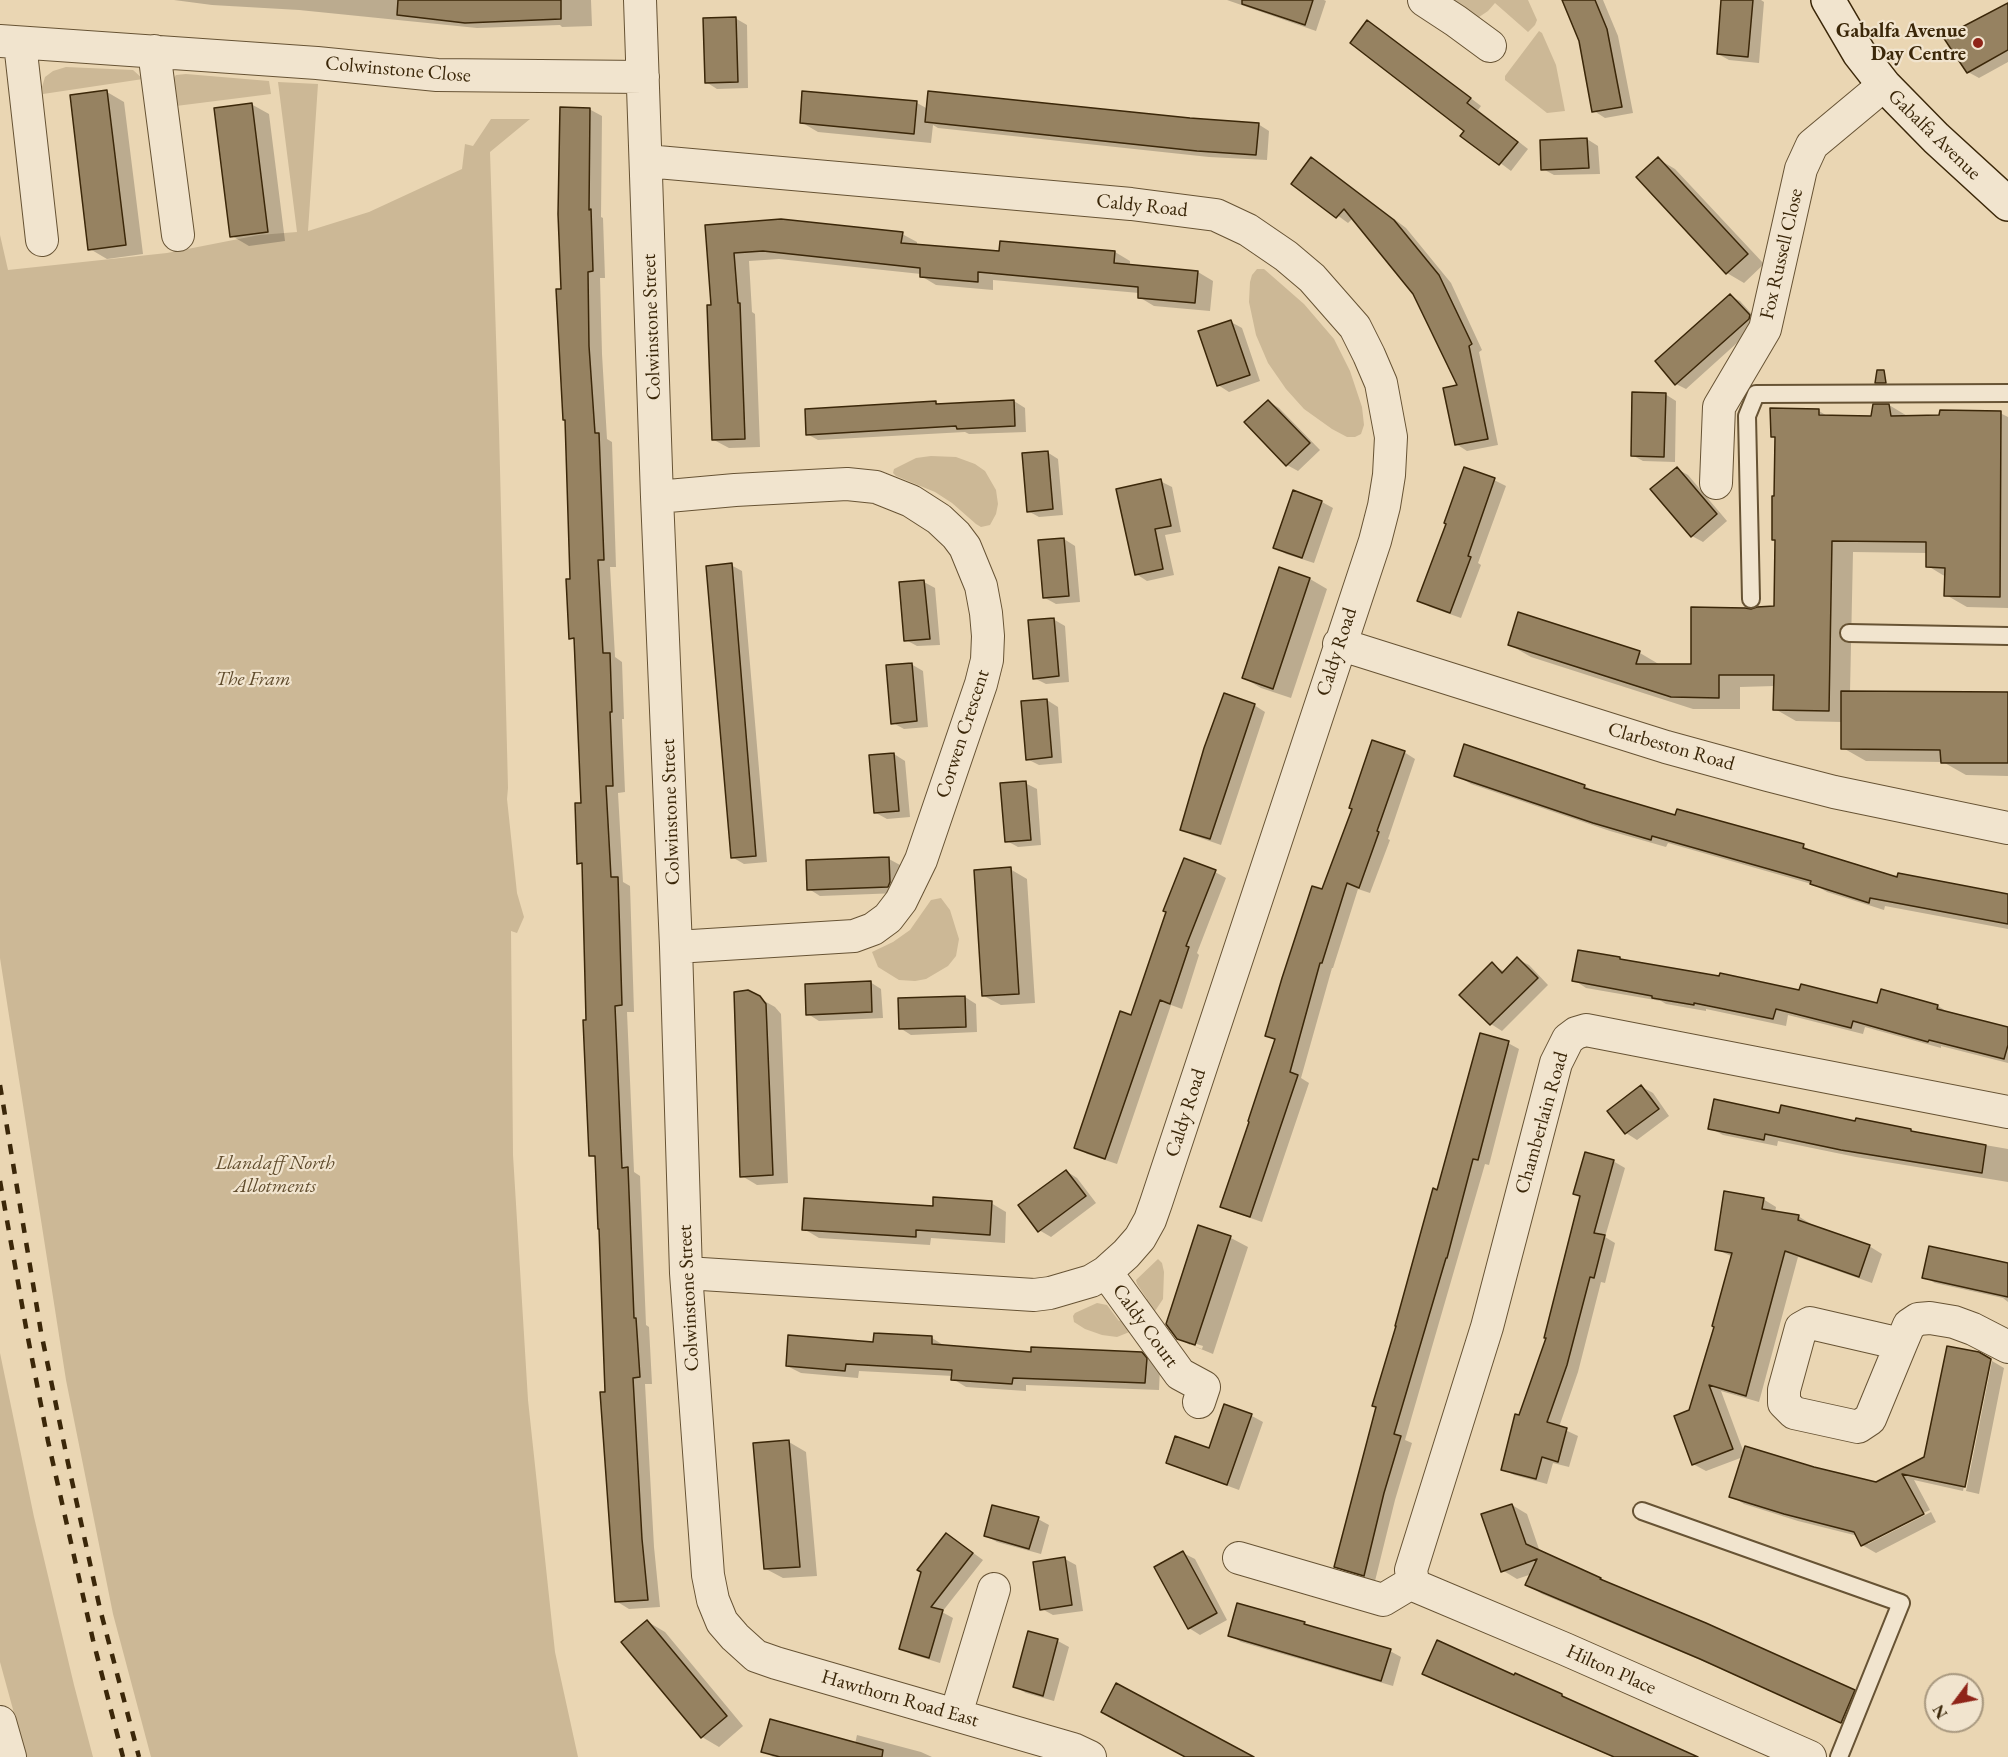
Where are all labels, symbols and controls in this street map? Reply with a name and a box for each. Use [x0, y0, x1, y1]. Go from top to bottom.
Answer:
place label: Gabalfa Avenue Day Centre [1836, 20, 1966, 67]
marker: Gabalfa Avenue Day Centre [1971, 36, 1985, 50]
street label: Colwinstone Close [324, 52, 472, 88]
street label: Gabalfa Avenue [1882, 85, 1986, 185]
street label: Fox Russell Close [1755, 186, 1809, 322]
street label: Caldy Road [1095, 189, 1189, 223]
street label: Colwinstone Street [637, 253, 667, 401]
street label: Caldy Road [1311, 605, 1363, 699]
street label: Corwen Crescent [931, 667, 995, 801]
park label: The Fram [215, 668, 291, 692]
street label: Clarbeston Road [1605, 717, 1737, 777]
street label: Colwinstone Street [656, 738, 686, 886]
street label: Chamberlain Road [1510, 1049, 1574, 1197]
street label: Caldy Road [1160, 1066, 1212, 1160]
park label: Llandaff North Allotments [215, 1152, 335, 1199]
street label: Colwinstone Street [673, 1224, 705, 1372]
street label: Caldy Court [1107, 1280, 1183, 1372]
street label: Hilton Place [1562, 1640, 1660, 1700]
street label: Hawthorn Road East [819, 1665, 981, 1733]
north arrow [1924, 1673, 1984, 1733]
text: N [1928, 1701, 1952, 1723]

